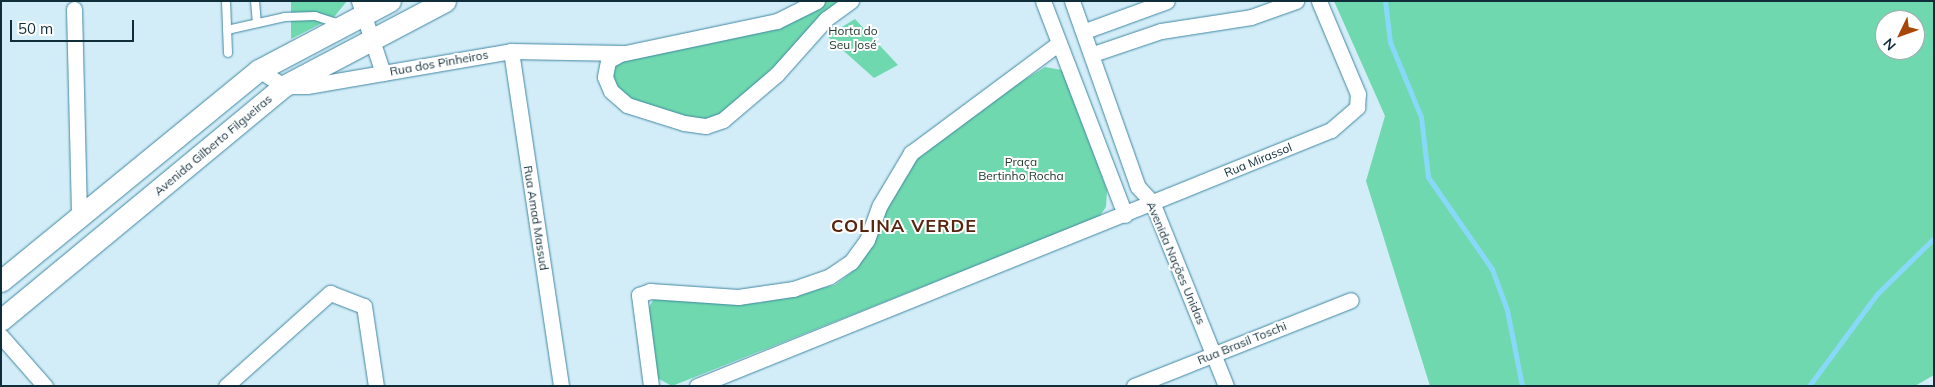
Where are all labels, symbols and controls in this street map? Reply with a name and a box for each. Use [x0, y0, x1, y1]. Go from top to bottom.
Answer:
scale bar [12, 10, 136, 42]
north arrow [1875, 10, 1925, 60]
text: 50 m [18, 19, 53, 38]
park label: Horta do Seu José [828, 24, 878, 52]
text: N [1879, 34, 1900, 54]
street label: Rua dos Pinheiros [389, 47, 489, 79]
street label: Avenida Gilberto Filgueiras [151, 92, 275, 198]
street label: Rua Mirassol [1222, 140, 1294, 180]
park label: Praça Bertinho Rocha [978, 155, 1064, 183]
street label: Rua Amad Massud [521, 165, 551, 271]
street label: Avenida Nações Unidas [1144, 199, 1208, 327]
district label: COLINA VERDE [829, 215, 979, 237]
street label: Rua Brasil Toschi [1195, 319, 1289, 367]

